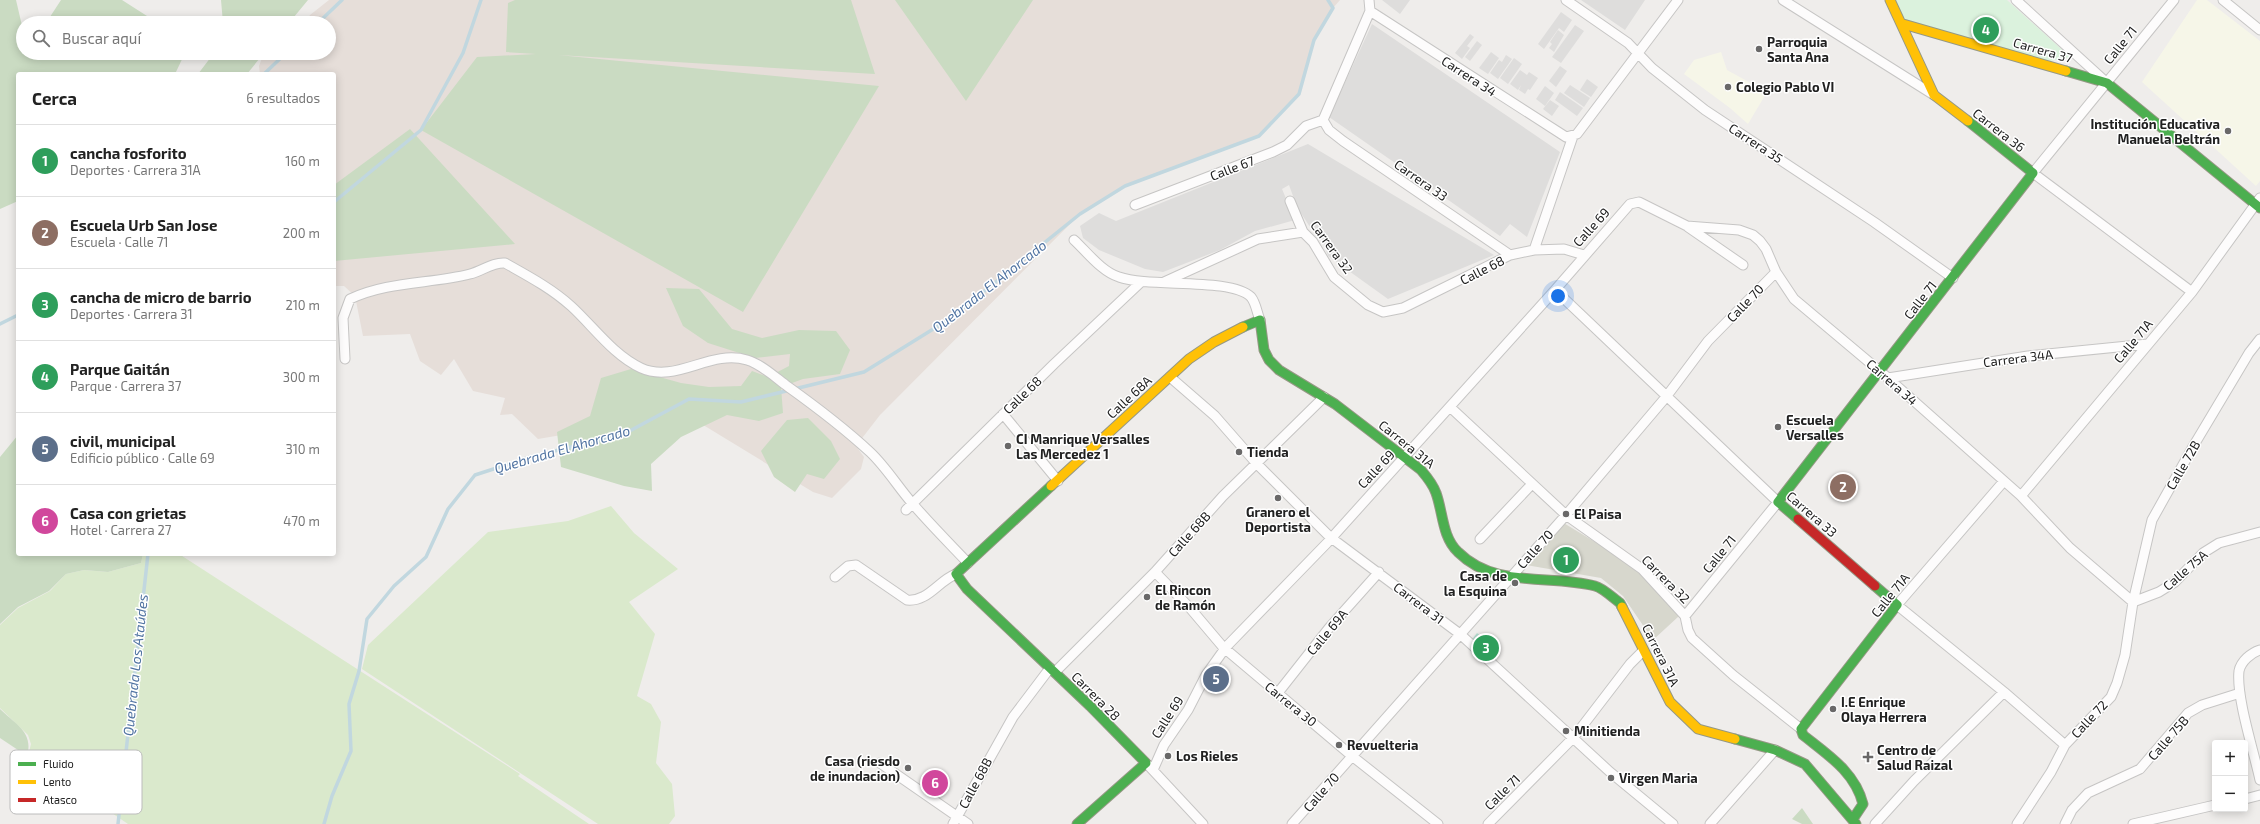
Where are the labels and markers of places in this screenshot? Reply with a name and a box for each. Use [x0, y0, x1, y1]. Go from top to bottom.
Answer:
pin: 4 [1973, 15, 1999, 45]
place label: Parroquia Santa Ana [1767, 34, 1829, 65]
marker: Parroquia Santa Ana [1754, 44, 1764, 54]
place label: Colegio Pablo VI [1736, 79, 1834, 95]
marker: Colegio Pablo VI [1723, 82, 1733, 92]
place label: Institución Educativa Manuela Beltrán [2090, 116, 2220, 147]
marker: Institución Educativa Manuela Beltrán [2223, 126, 2233, 136]
place label: Escuela Versalles [1786, 412, 1844, 443]
marker: Escuela Versalles [1773, 422, 1783, 432]
place label: CI Manrique Versalles Las Mercedez 1 [1016, 431, 1150, 462]
marker: CI Manrique Versalles Las Mercedez 1 [1003, 441, 1013, 451]
place label: Tienda [1247, 444, 1289, 460]
marker: Tienda [1234, 447, 1244, 457]
pin: 2 [1830, 472, 1856, 502]
marker: Granero el Deportista [1273, 493, 1283, 503]
place label: Granero el Deportista [1245, 504, 1311, 535]
place label: El Paisa [1574, 506, 1622, 522]
marker: El Paisa [1561, 509, 1571, 519]
pin: 1 [1553, 545, 1579, 575]
place label: Casa de la Esquina [1444, 568, 1507, 599]
marker: Casa de la Esquina [1510, 578, 1520, 588]
place label: El Rincon de Ramón [1155, 582, 1216, 613]
marker: El Rincon de Ramón [1142, 592, 1152, 602]
pin: 3 [1473, 633, 1499, 663]
pin: 5 [1203, 664, 1229, 694]
place label: I.E Enrique Olaya Herrera [1841, 694, 1927, 725]
marker: I.E Enrique Olaya Herrera [1828, 704, 1838, 714]
place label: Minitienda [1574, 723, 1640, 739]
marker: Minitienda [1561, 726, 1571, 736]
place label: Revuelteria [1347, 737, 1418, 753]
marker: Revuelteria [1334, 740, 1344, 750]
place label: Centro de Salud Raizal [1877, 742, 1953, 773]
place label: Los Rieles [1176, 748, 1238, 764]
marker: Los Rieles [1163, 751, 1173, 761]
marker: Centro de Salud Raizal [1862, 751, 1874, 763]
place label: Casa (riesdo de inundacion) [810, 753, 900, 784]
marker: Casa (riesdo de inundacion) [903, 763, 913, 773]
pin: 6 [922, 768, 948, 798]
place label: Virgen Maria [1619, 770, 1698, 786]
marker: Virgen Maria [1606, 773, 1616, 783]

